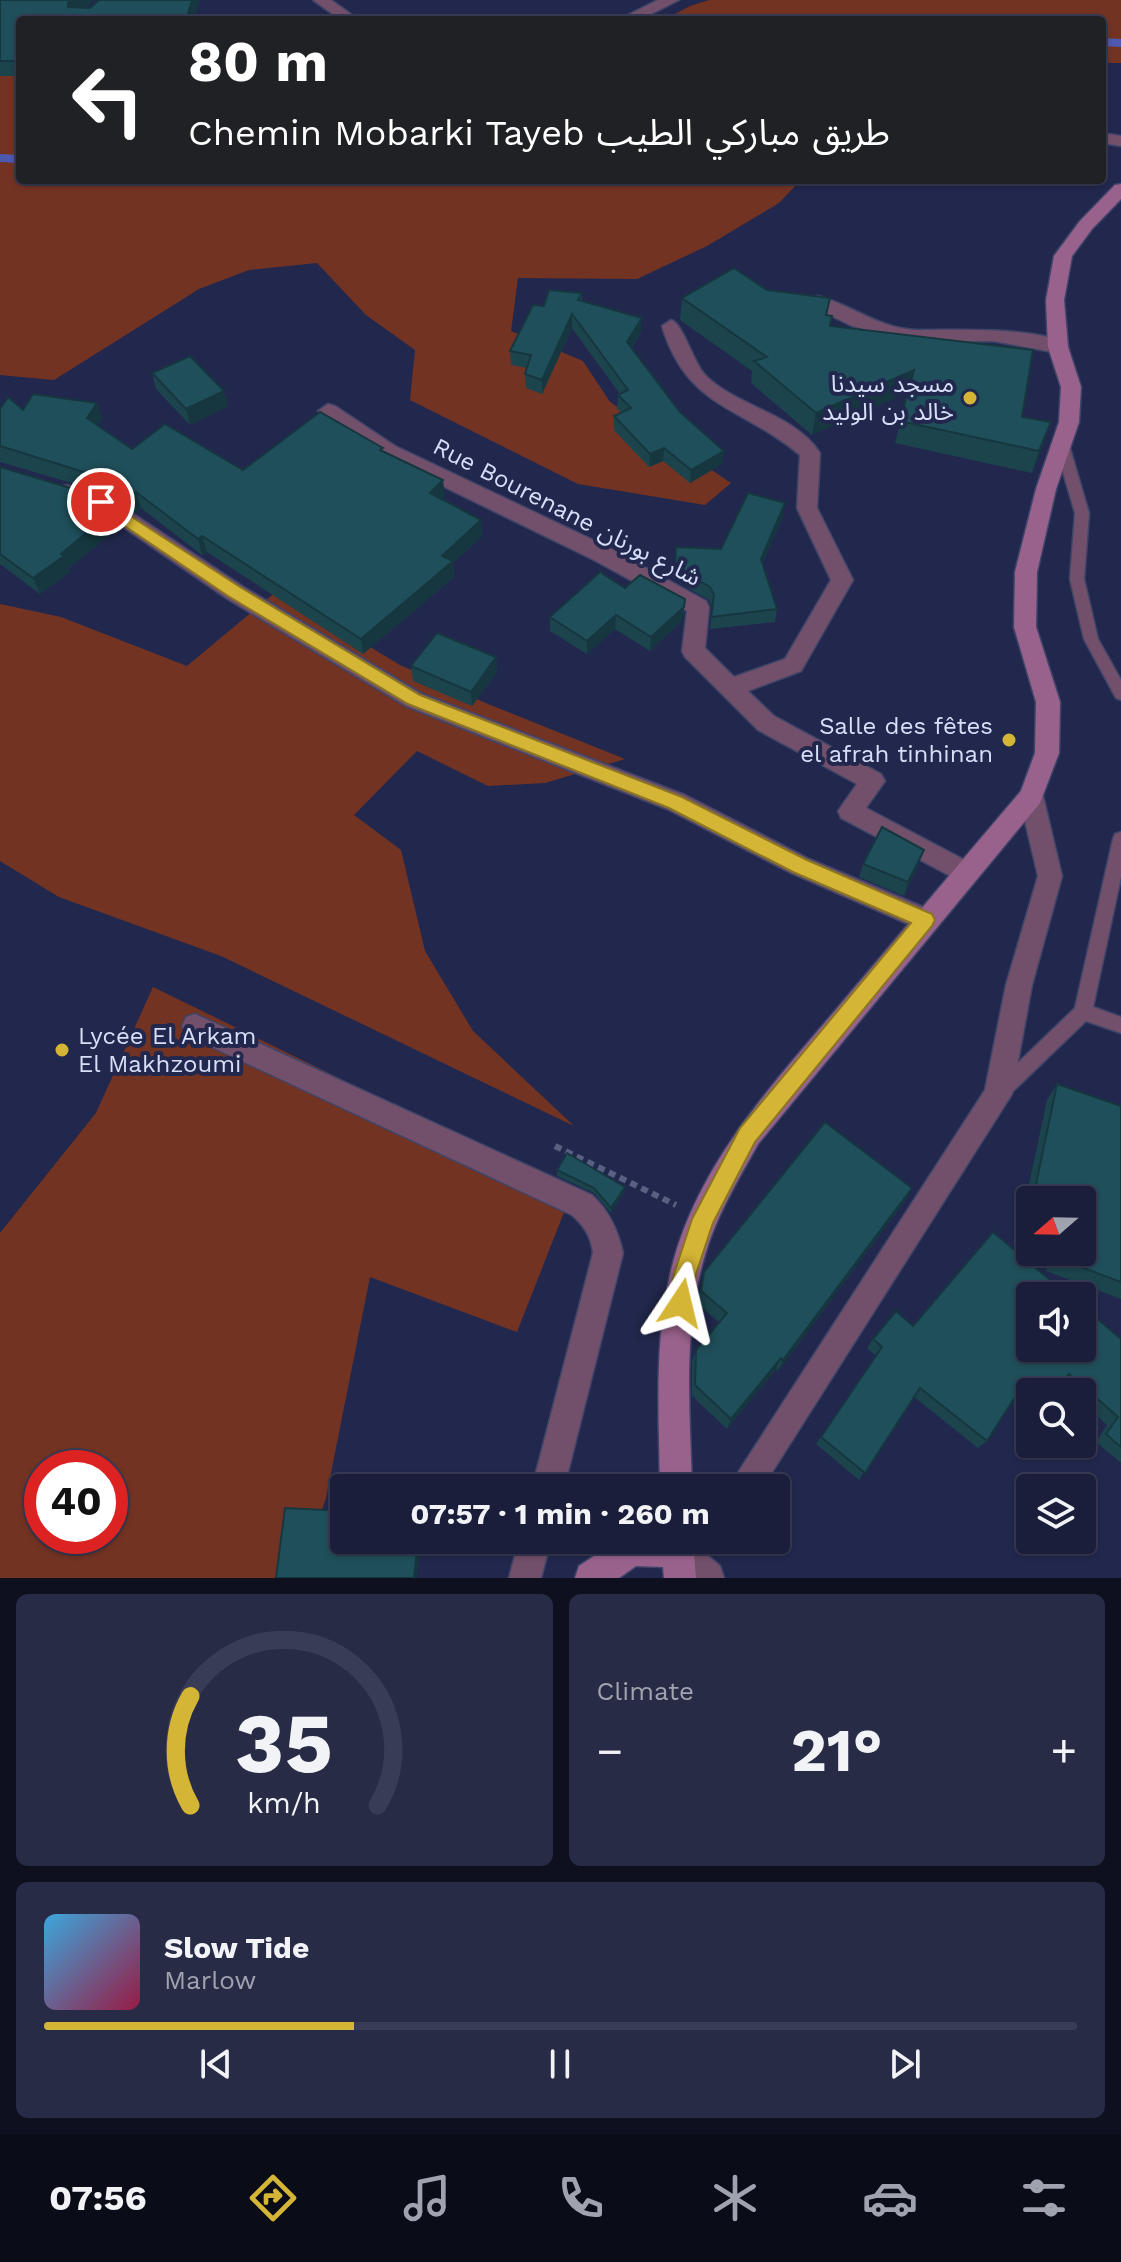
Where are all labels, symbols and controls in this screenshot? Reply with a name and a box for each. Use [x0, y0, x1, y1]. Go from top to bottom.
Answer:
text: 80 m [188, 29, 328, 95]
icon: left [56, 48, 160, 152]
text: Chemin Mobarki Tayeb طريق مباركي الطيب [188, 112, 890, 154]
place label: مسجد سيدنا خالد بن الوليد [822, 370, 954, 426]
marker: مسجد سيدنا خالد بن الوليد [961, 389, 979, 407]
street label: Rue Bourenane شارع بورنان [427, 432, 706, 595]
pin [67, 468, 135, 536]
icon: arrive [79, 480, 123, 524]
place label: Salle des fêtes el afrah tinhinan [800, 712, 993, 768]
marker: Salle des fêtes el afrah tinhinan [1000, 731, 1018, 749]
place label: Lycée El Arkam El Makhzoumi [78, 1022, 256, 1078]
marker: Lycée El Arkam El Makhzoumi [53, 1041, 71, 1059]
north arrow [1016, 1186, 1096, 1266]
map controls [1016, 1186, 1096, 1554]
position arrow [639, 1261, 723, 1345]
button: sound [1016, 1282, 1096, 1362]
button: search [1016, 1378, 1096, 1458]
speed limit sign: 40 [24, 1450, 128, 1554]
button: layers [1016, 1474, 1096, 1554]
text: 07:57 · 1 min · 260 m [410, 1496, 710, 1531]
text: Climate [597, 1676, 694, 1706]
text: 35 [235, 1695, 333, 1792]
text: 21° [791, 1715, 882, 1786]
text: − [597, 1725, 623, 1777]
text: + [1050, 1725, 1077, 1777]
text: km/h [247, 1786, 321, 1820]
text: Slow Tide [164, 1930, 309, 1965]
text: Marlow [164, 1965, 256, 1995]
icon: previous [194, 2042, 238, 2086]
icon: pause [538, 2042, 582, 2086]
icon: next [883, 2042, 927, 2086]
icon: directions [245, 2170, 301, 2226]
icon: music [399, 2170, 455, 2226]
icon: phone [553, 2170, 609, 2226]
icon: climate [707, 2170, 763, 2226]
icon: car [862, 2170, 918, 2226]
icon: filters [1016, 2170, 1072, 2226]
text: 07:56 [49, 2177, 147, 2219]

